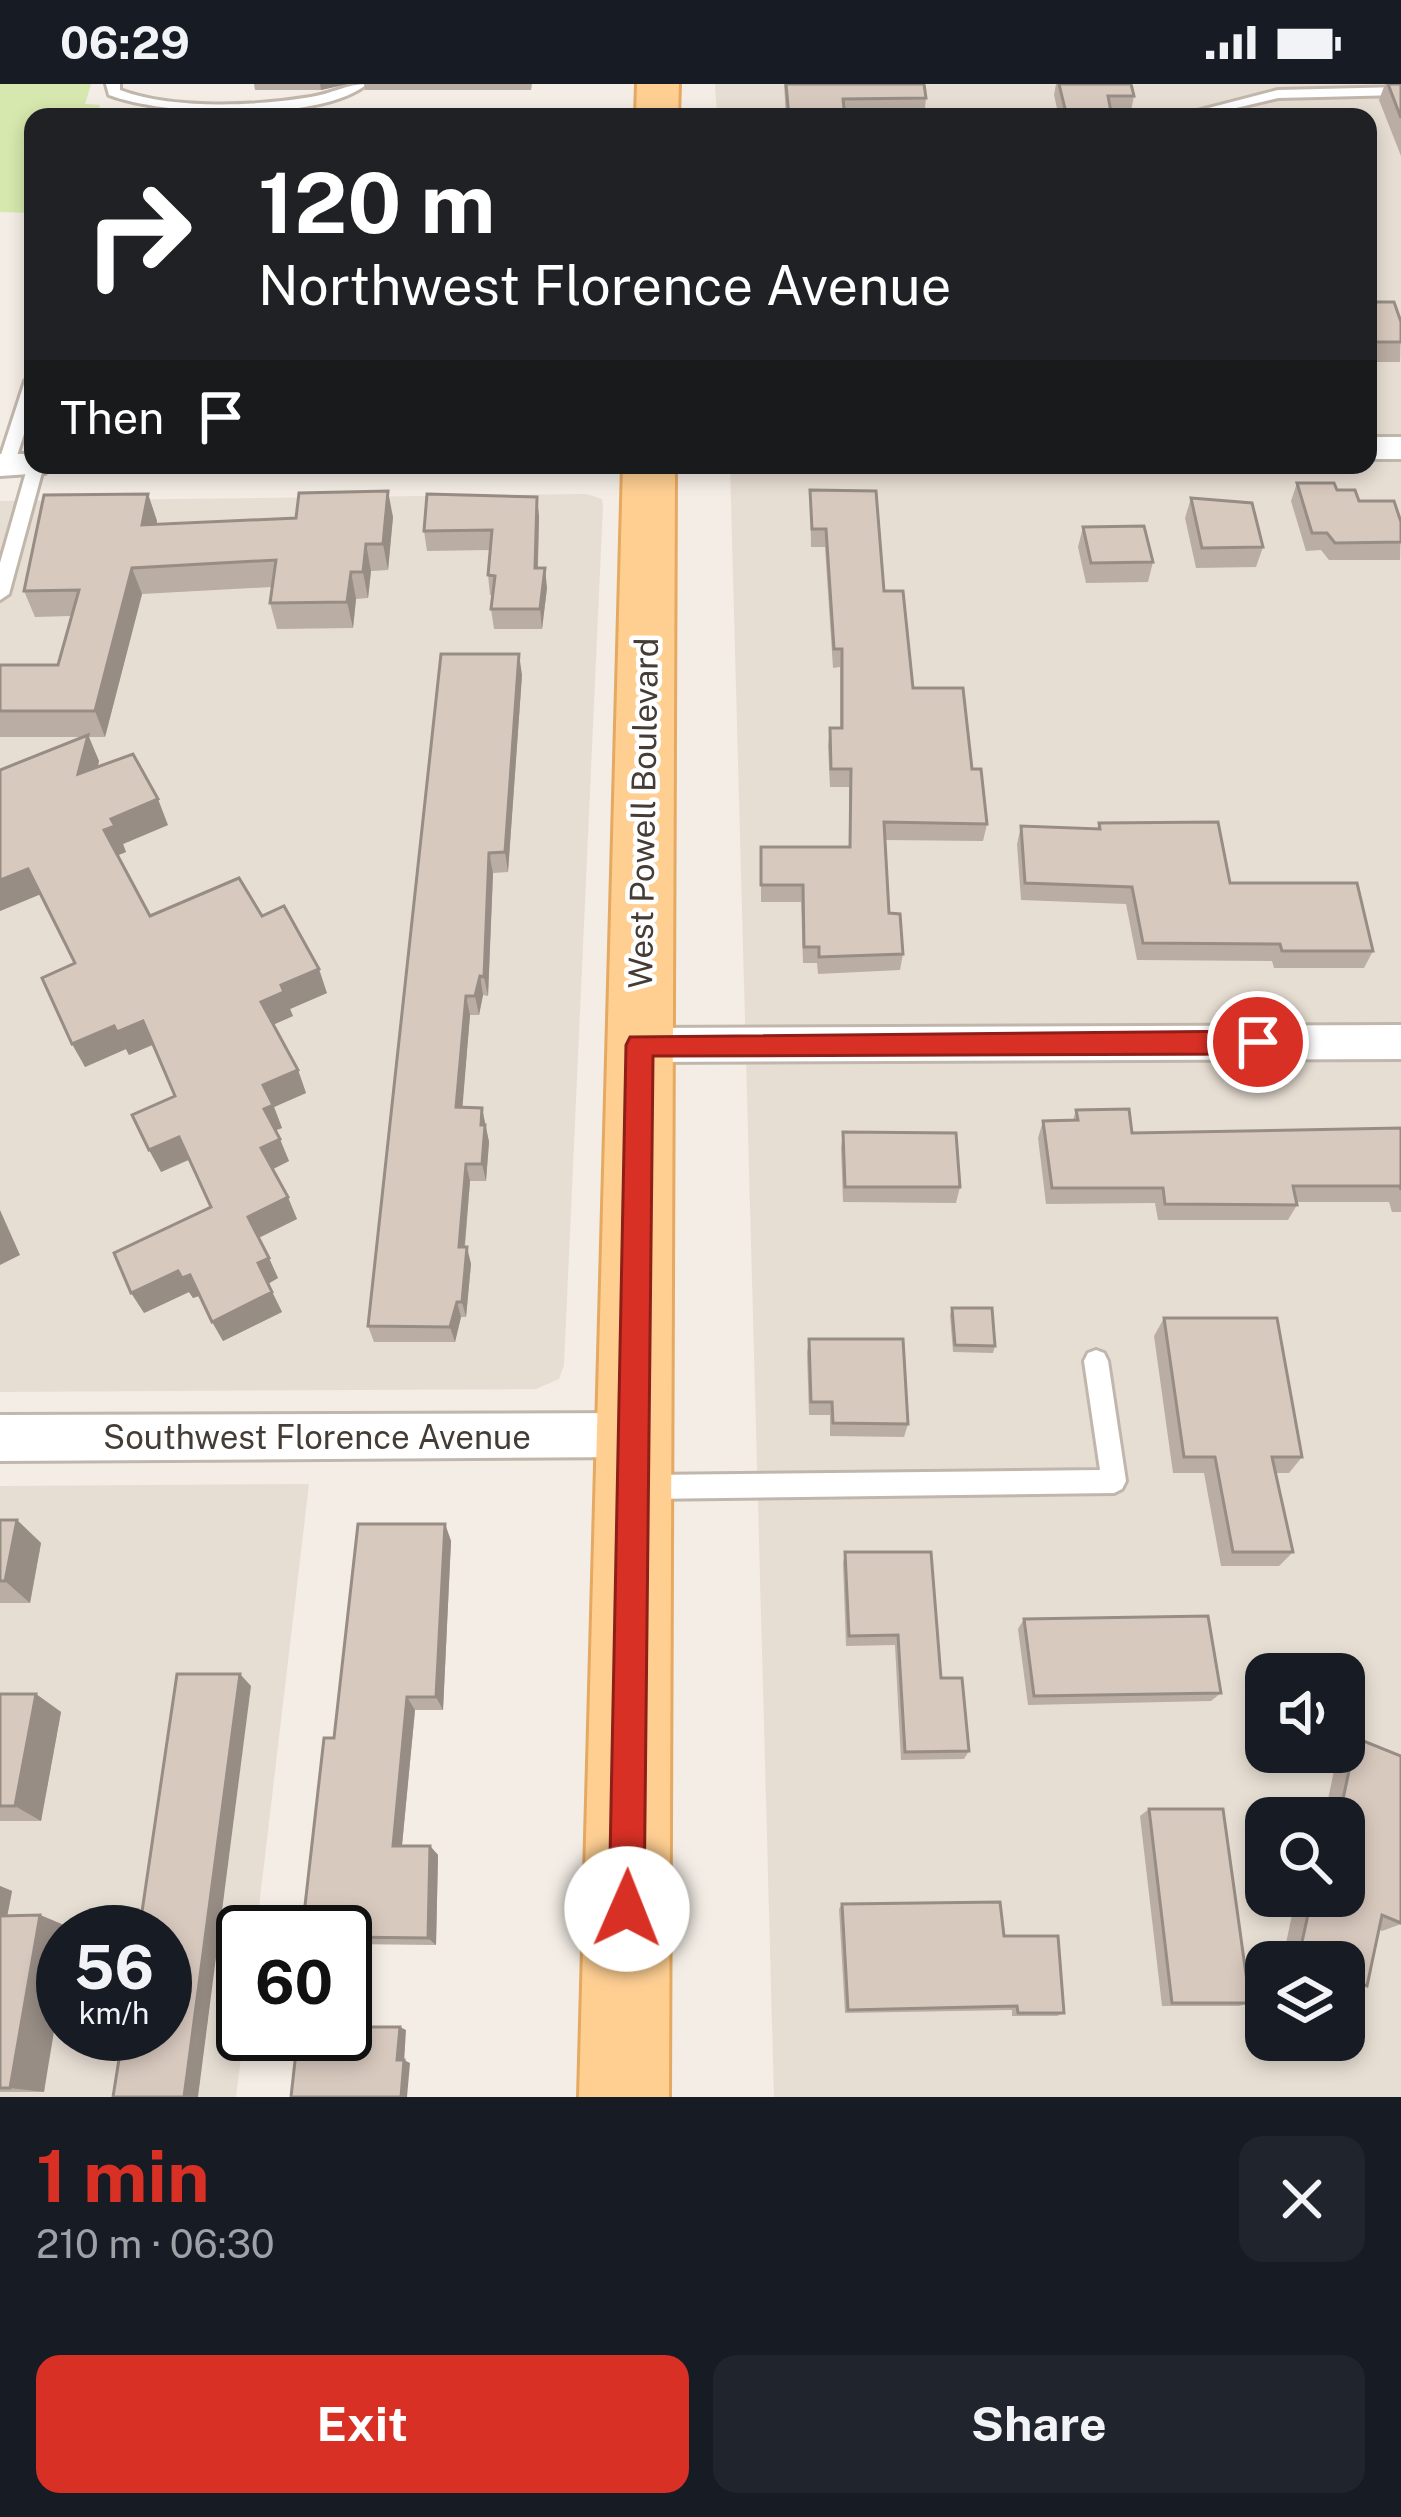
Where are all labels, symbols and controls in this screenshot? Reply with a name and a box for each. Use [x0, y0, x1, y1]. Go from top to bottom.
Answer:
text: 06:29 [60, 16, 190, 69]
text: 120 m [258, 153, 496, 252]
icon: right [60, 156, 216, 312]
text: Northwest Florence Avenue [258, 254, 951, 317]
icon: arrive [188, 384, 254, 450]
text: Then [60, 391, 164, 444]
street label: West Powell Boulevard [621, 637, 665, 989]
pin [1207, 991, 1309, 1093]
icon: arrive [1225, 1009, 1291, 1075]
street label: Southwest Florence Avenue [103, 1418, 531, 1456]
map controls [1245, 1653, 1365, 2061]
button: sound [1245, 1653, 1365, 1773]
button: search [1245, 1797, 1365, 1917]
position arrow [564, 1846, 690, 1972]
speed limit sign: 60 [216, 1905, 372, 2061]
text: 56 [74, 1932, 154, 2003]
button: layers [1245, 1941, 1365, 2061]
text: km/h [79, 1995, 149, 2031]
text: 1 min [36, 2134, 210, 2218]
button: close [1239, 2136, 1365, 2262]
text: 210 m · 06:30 [36, 2221, 275, 2267]
button: Exit [36, 2355, 689, 2493]
button: Share [713, 2355, 1365, 2493]

